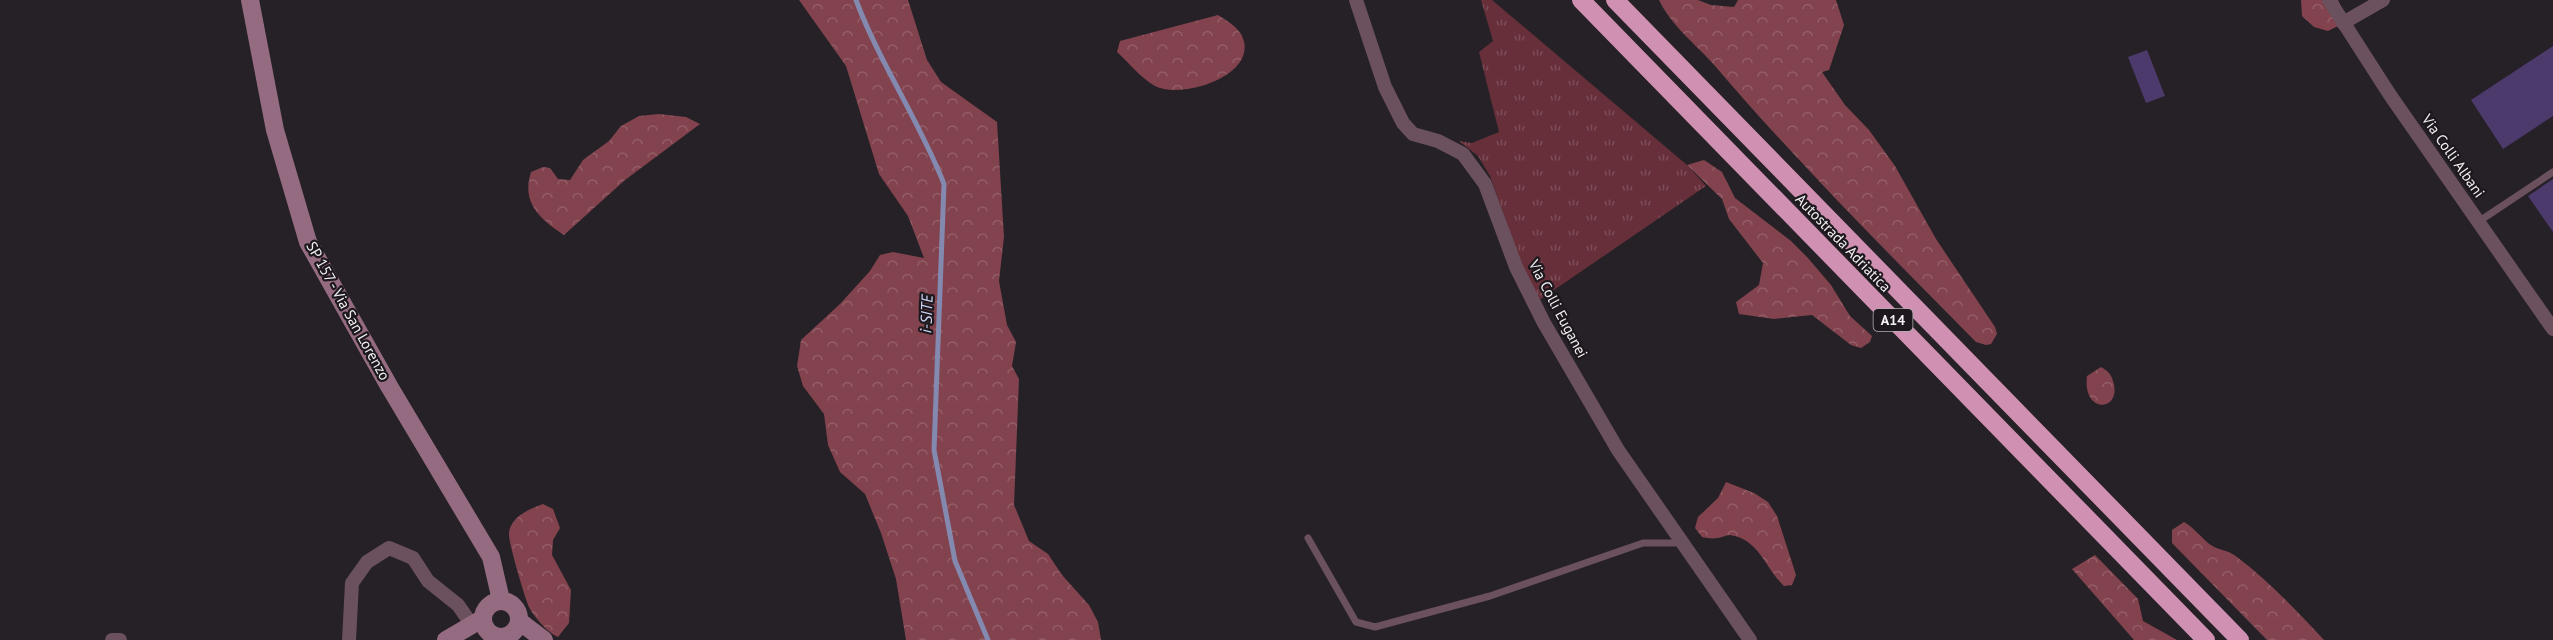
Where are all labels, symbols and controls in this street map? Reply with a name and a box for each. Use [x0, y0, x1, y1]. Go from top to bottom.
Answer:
street label: Via Colli Albani [2417, 110, 2489, 201]
street label: Autostrada Adriatica [1792, 189, 1895, 296]
street label: SP 157 - Via San Lorenzo [302, 238, 395, 384]
street label: Via Colli Euganei [1524, 256, 1592, 361]
water label: i-SITE [915, 293, 937, 334]
road number: A14 [1874, 309, 1912, 331]

